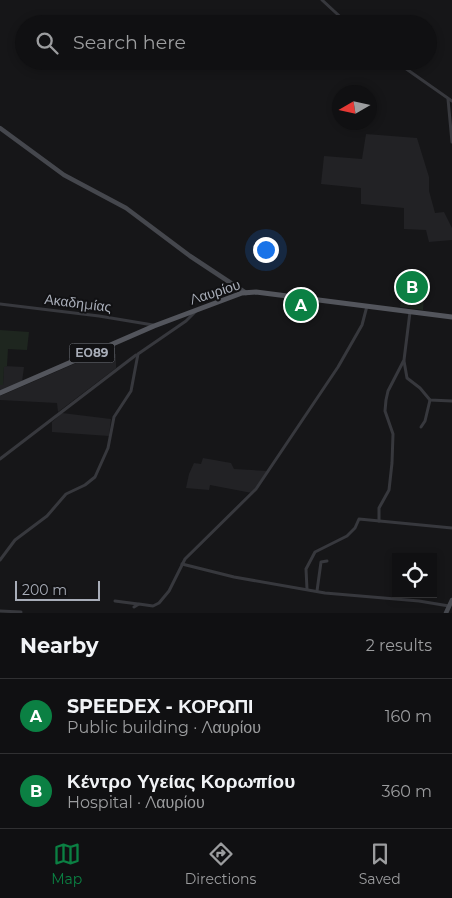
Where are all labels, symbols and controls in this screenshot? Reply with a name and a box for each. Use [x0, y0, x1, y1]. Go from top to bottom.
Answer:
search box [15, 15, 437, 70]
icon: search [33, 29, 61, 57]
text: Search here [73, 31, 186, 54]
north arrow [332, 85, 377, 130]
your location [253, 237, 279, 263]
pin: B [396, 268, 428, 306]
street label: Λαυρίου [187, 275, 243, 309]
pin: A [285, 286, 317, 324]
street label: Ακαδημίας [44, 290, 113, 316]
road number: ΕΟ89 [70, 343, 114, 362]
map controls [392, 553, 437, 598]
button: locate [392, 553, 437, 598]
scale bar [15, 578, 100, 601]
text: 200 m [22, 581, 67, 599]
text: Nearby [20, 633, 99, 658]
text: 2 results [366, 636, 432, 655]
text: SPEEDEX - ΚΟΡΩΠΙ [67, 695, 253, 718]
text: A [30, 707, 42, 726]
text: 160 m [385, 707, 432, 726]
text: Public building · Λαυρίου [67, 718, 261, 737]
text: Κέντρο Υγείας Κορωπίου [67, 770, 295, 793]
text: B [30, 782, 42, 801]
text: 360 m [381, 782, 432, 801]
text: Hospital · Λαυρίου [67, 793, 205, 812]
tab: Map [51, 840, 82, 888]
tab: Directions [185, 840, 256, 888]
tab: Saved [359, 840, 401, 888]

